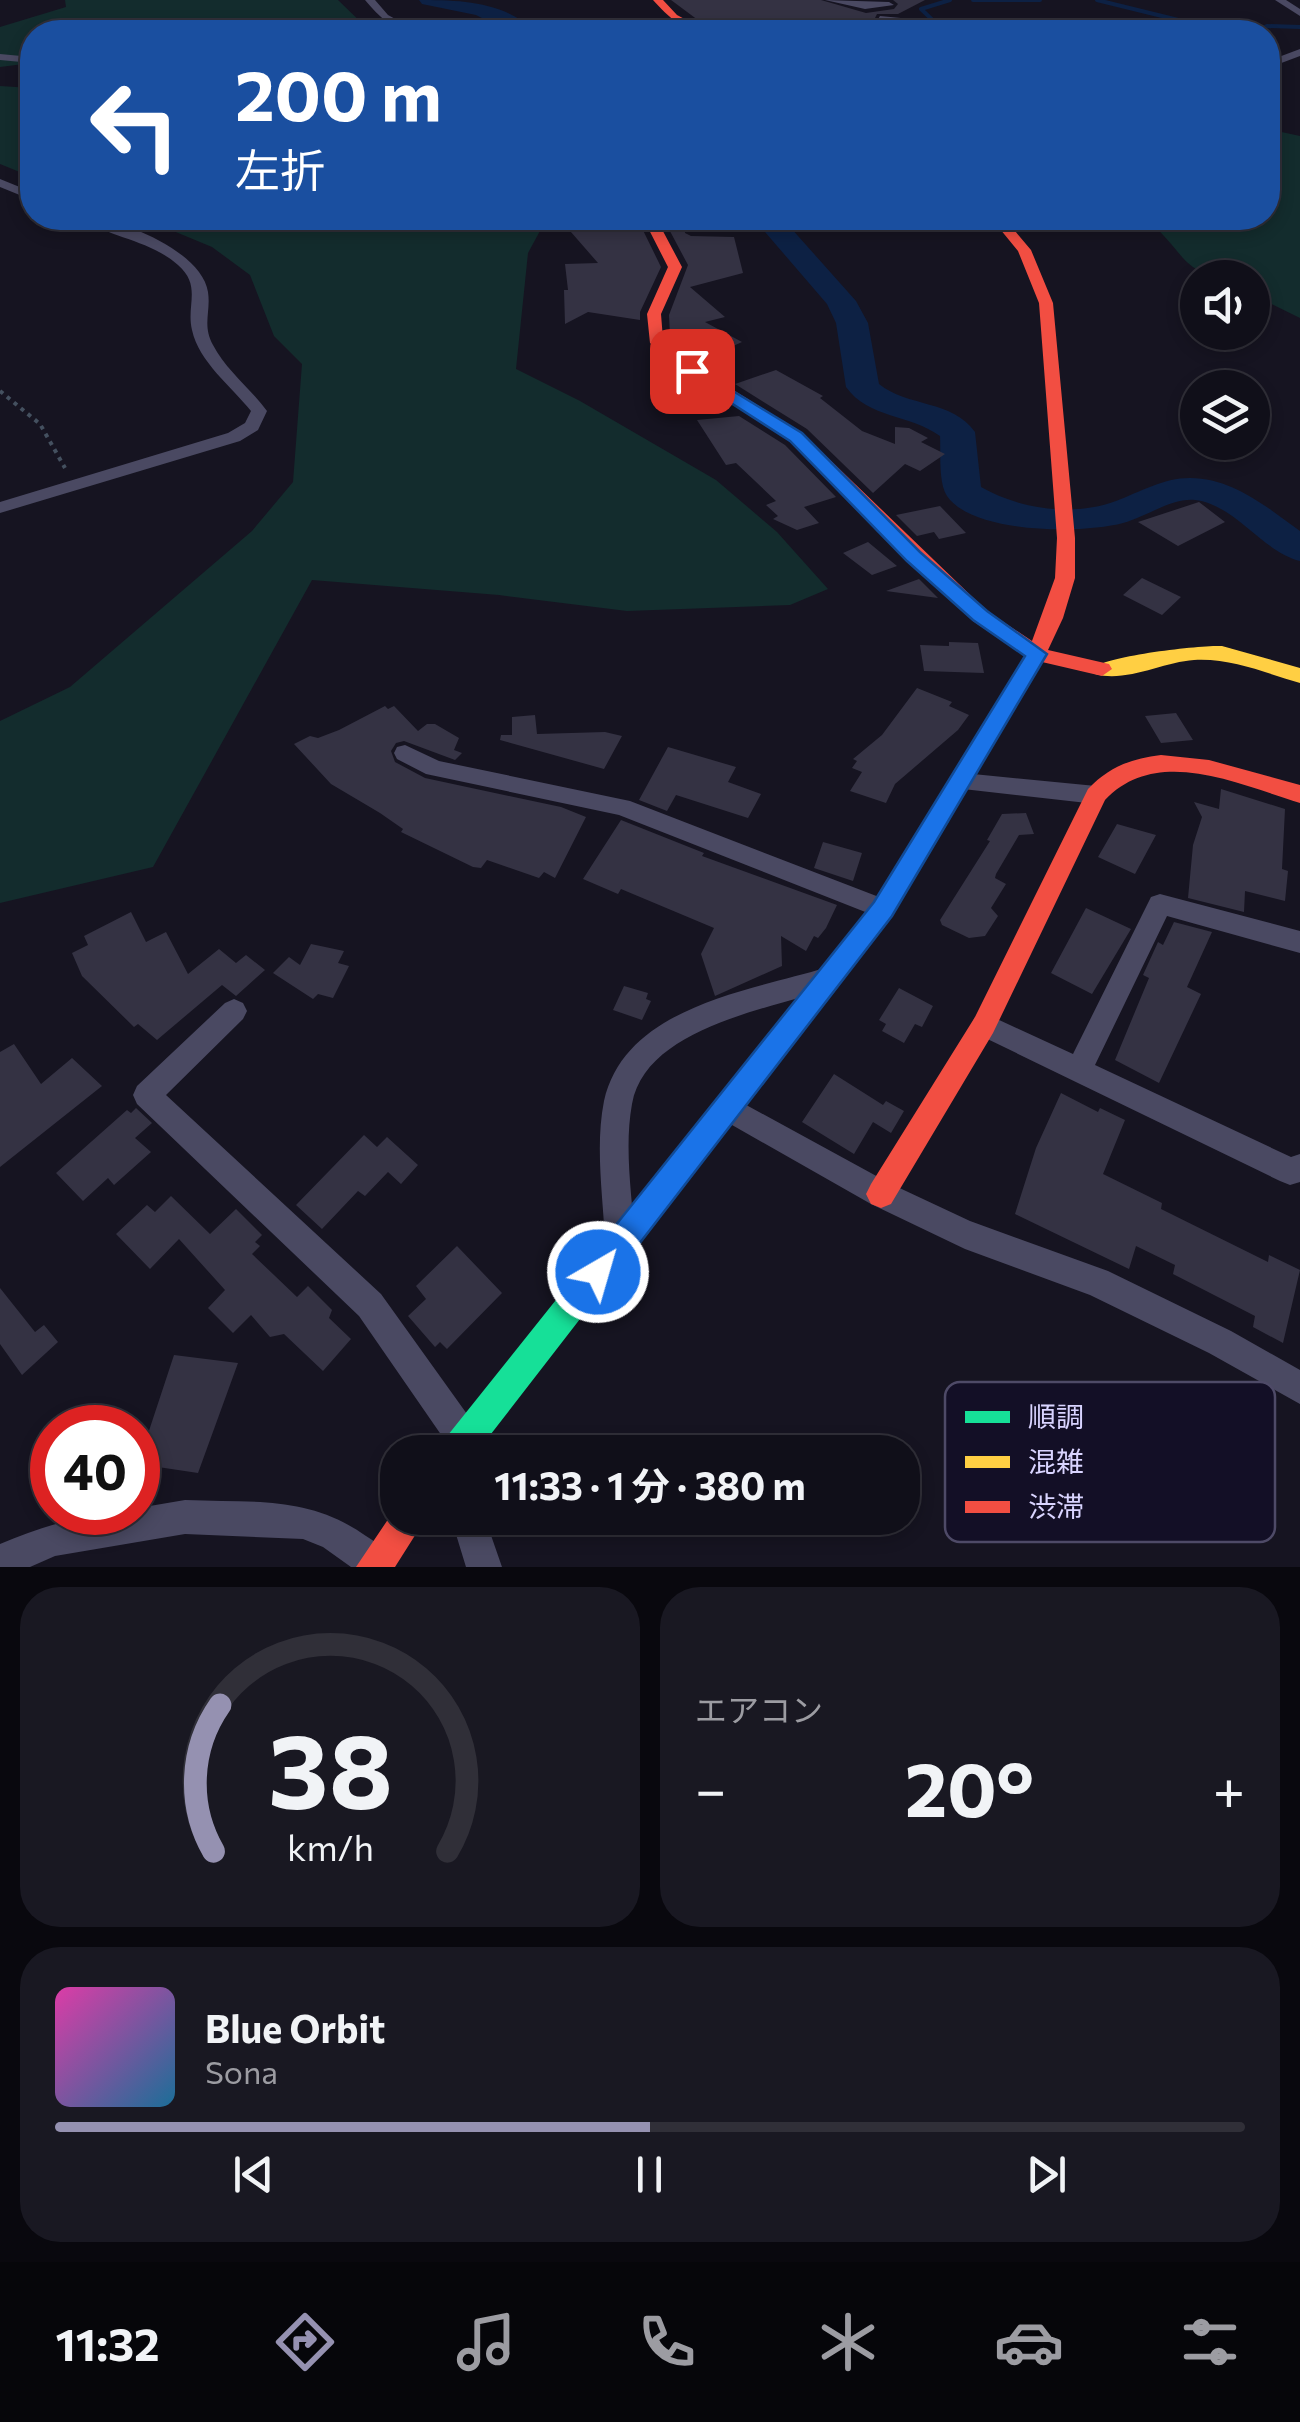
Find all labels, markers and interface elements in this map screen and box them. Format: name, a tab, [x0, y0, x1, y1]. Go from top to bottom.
text: 200 m	[235, 50, 442, 135]
icon: left	[70, 60, 200, 190]
text: 左折	[235, 141, 325, 196]
map controls	[1180, 260, 1270, 460]
button: sound	[1180, 260, 1270, 350]
pin	[650, 329, 735, 414]
icon: arrive	[665, 344, 720, 399]
button: layers	[1180, 370, 1270, 460]
position arrow	[546, 1220, 650, 1324]
legend	[945, 1382, 1275, 1542]
text: 順調	[1028, 1399, 1084, 1433]
speed limit sign: 40	[30, 1405, 160, 1535]
text: 混雑	[1028, 1444, 1084, 1478]
text: 11:33 · 1 分 · 380 m	[494, 1461, 806, 1508]
text: 渋滞	[1028, 1489, 1084, 1523]
text: エアコン	[695, 1689, 823, 1729]
text: 38	[268, 1703, 392, 1830]
text: 20°	[905, 1741, 1034, 1832]
text: −	[695, 1754, 726, 1821]
text: +	[1213, 1754, 1245, 1821]
text: km/h	[287, 1825, 373, 1868]
text: Blue Orbit	[205, 2004, 385, 2051]
text: Sona	[205, 2051, 278, 2091]
icon: previous	[226, 2147, 281, 2202]
icon: pause	[622, 2147, 677, 2202]
icon: next	[1019, 2147, 1074, 2202]
icon: directions	[270, 2307, 340, 2377]
icon: music	[451, 2307, 521, 2377]
icon: phone	[632, 2307, 702, 2377]
icon: climate	[813, 2307, 883, 2377]
icon: car	[994, 2307, 1064, 2377]
icon: filters	[1175, 2307, 1245, 2377]
text: 11:32	[55, 2315, 160, 2370]

